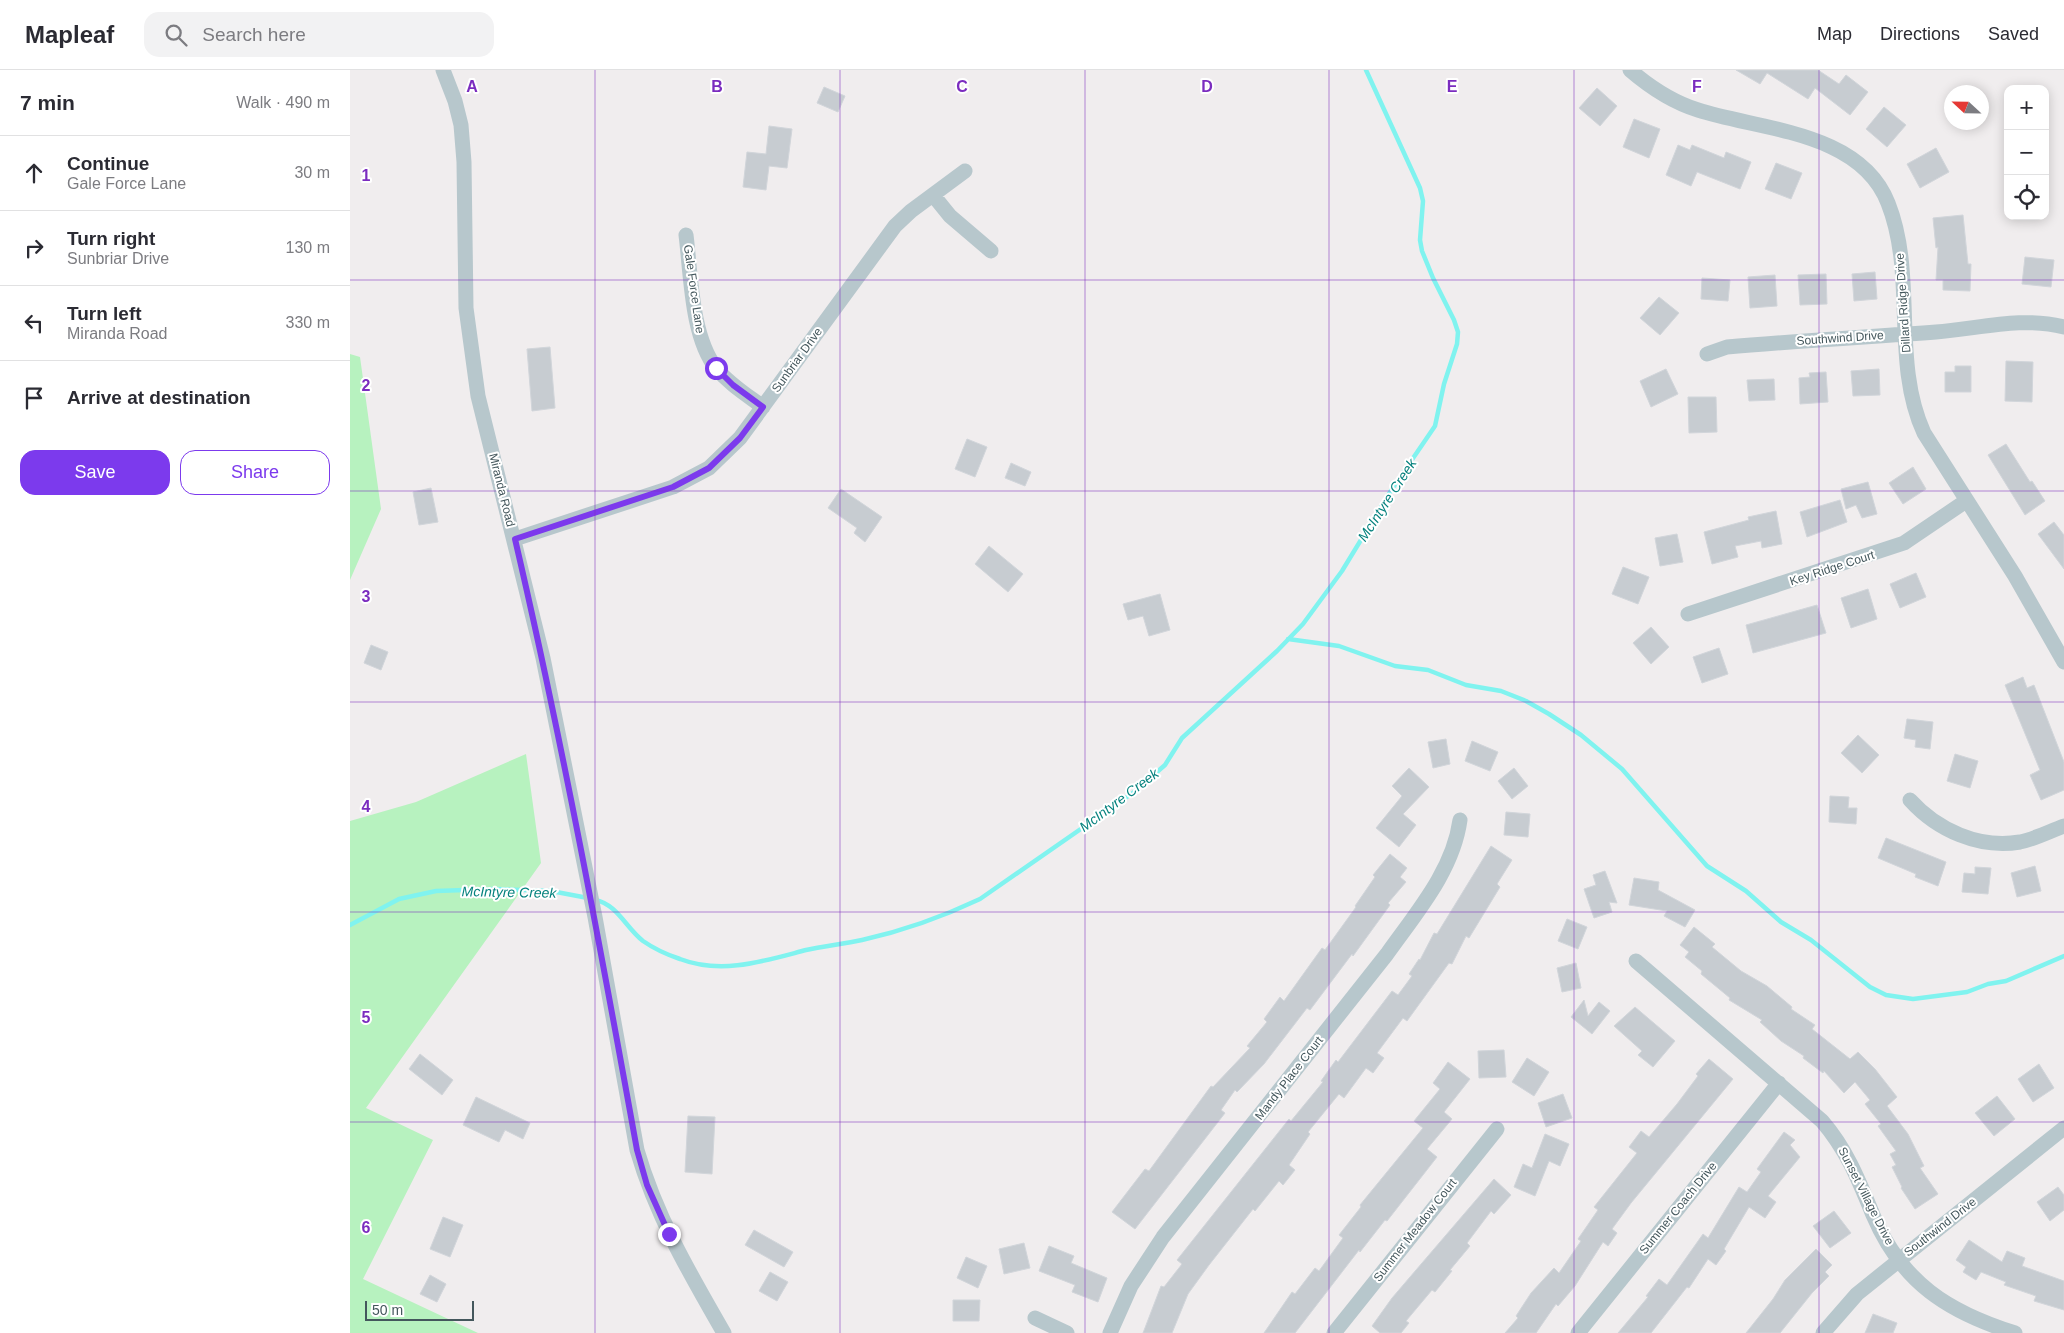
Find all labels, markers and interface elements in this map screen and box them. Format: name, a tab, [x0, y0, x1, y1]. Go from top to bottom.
search box	[144, 12, 494, 57]
text: Mapleaf	[25, 21, 114, 48]
icon: search	[162, 21, 190, 49]
text: Search here	[202, 24, 306, 45]
text: Map	[1817, 24, 1852, 44]
text: Directions	[1880, 24, 1960, 44]
text: Saved	[1988, 24, 2039, 44]
text: A	[466, 78, 478, 95]
text: B	[711, 78, 723, 95]
text: C	[956, 78, 968, 95]
text: D	[1201, 78, 1213, 95]
text: E	[1447, 78, 1458, 95]
text: F	[1692, 78, 1702, 95]
north arrow	[1944, 85, 1989, 130]
map controls	[2004, 85, 2049, 220]
button: +	[2004, 85, 2049, 130]
text: 7 min	[20, 91, 75, 114]
text: Walk · 490 m	[236, 94, 330, 111]
button: −	[2004, 130, 2049, 175]
text: Continue	[67, 153, 149, 174]
icon: ahead	[20, 159, 48, 187]
text: 30 m	[294, 164, 330, 181]
text: 1	[362, 167, 371, 184]
text: Gale Force Lane	[67, 175, 186, 192]
button: locate	[2004, 175, 2049, 220]
text: Turn right	[67, 228, 155, 249]
icon: right	[20, 234, 48, 262]
text: 130 m	[286, 239, 330, 256]
street label: Gale Force Lane	[681, 244, 707, 335]
text: Sunbriar Drive	[67, 250, 169, 267]
street label: Dillard Ridge Drive	[1893, 252, 1913, 353]
text: Turn left	[67, 303, 142, 324]
icon: left	[20, 309, 48, 337]
text: 330 m	[286, 314, 330, 331]
text: Miranda Road	[67, 325, 168, 342]
street label: Sunbriar Drive	[769, 325, 825, 395]
street label: Southwind Drive	[1796, 328, 1884, 348]
route start	[705, 357, 728, 380]
text: 2	[362, 377, 371, 394]
icon: arrive	[20, 384, 48, 412]
text: Arrive at destination	[67, 387, 251, 408]
button: Save	[20, 450, 170, 495]
button: Share	[180, 450, 330, 495]
street label: Miranda Road	[486, 452, 518, 528]
water label: McIntyre Creek	[1354, 455, 1420, 544]
street label: Key Ridge Court	[1788, 548, 1877, 588]
text: 3	[362, 588, 371, 605]
water label: McIntyre Creek	[1076, 764, 1163, 835]
text: 4	[362, 798, 371, 815]
water label: McIntyre Creek	[461, 883, 558, 901]
text: 5	[362, 1009, 371, 1026]
street label: Mandy Place Court	[1252, 1033, 1326, 1123]
street label: Sunset Village Drive	[1835, 1145, 1897, 1248]
street label: Summer Coach Drive	[1636, 1159, 1720, 1257]
street label: Summer Meadow Court	[1370, 1175, 1460, 1284]
street label: Southwind Drive	[1901, 1194, 1979, 1259]
text: 6	[362, 1219, 371, 1236]
route end	[658, 1223, 681, 1246]
scale bar	[365, 1298, 474, 1321]
text: 50 m	[372, 1302, 403, 1318]

